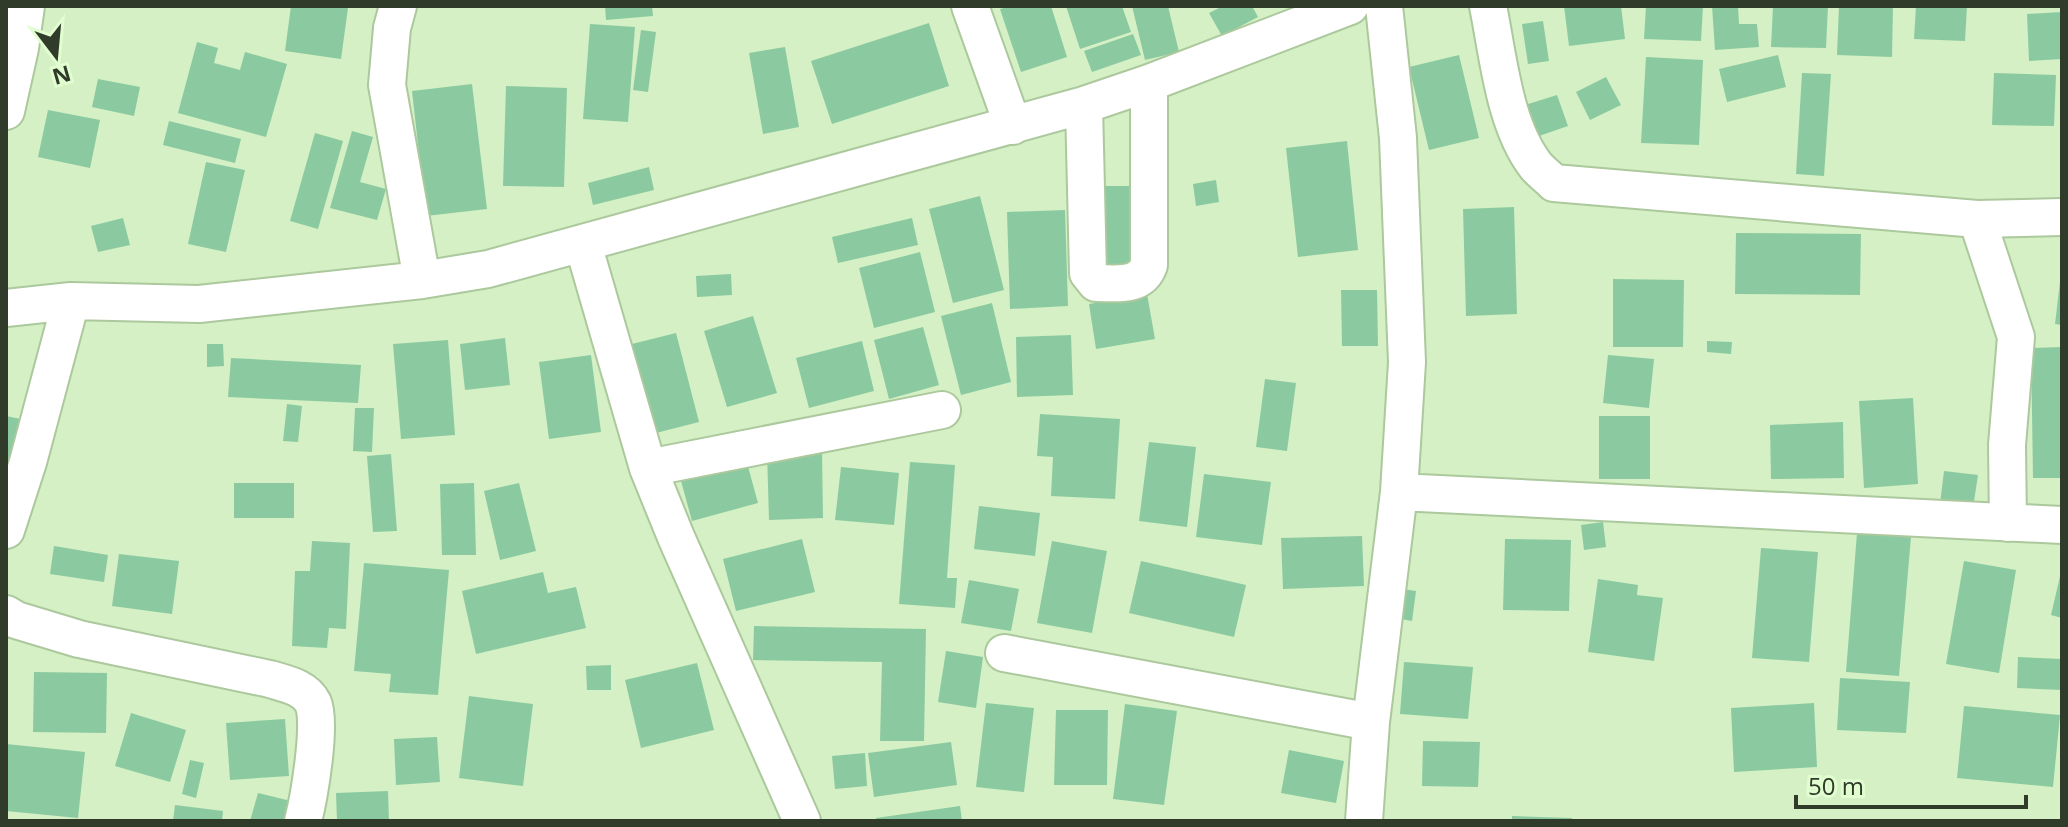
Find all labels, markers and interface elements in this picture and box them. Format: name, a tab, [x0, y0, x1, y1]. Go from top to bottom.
north arrow	[16, 16, 96, 96]
text: N	[49, 59, 75, 93]
scale bar	[1796, 759, 2026, 809]
text: 50 m	[1808, 769, 1864, 802]

